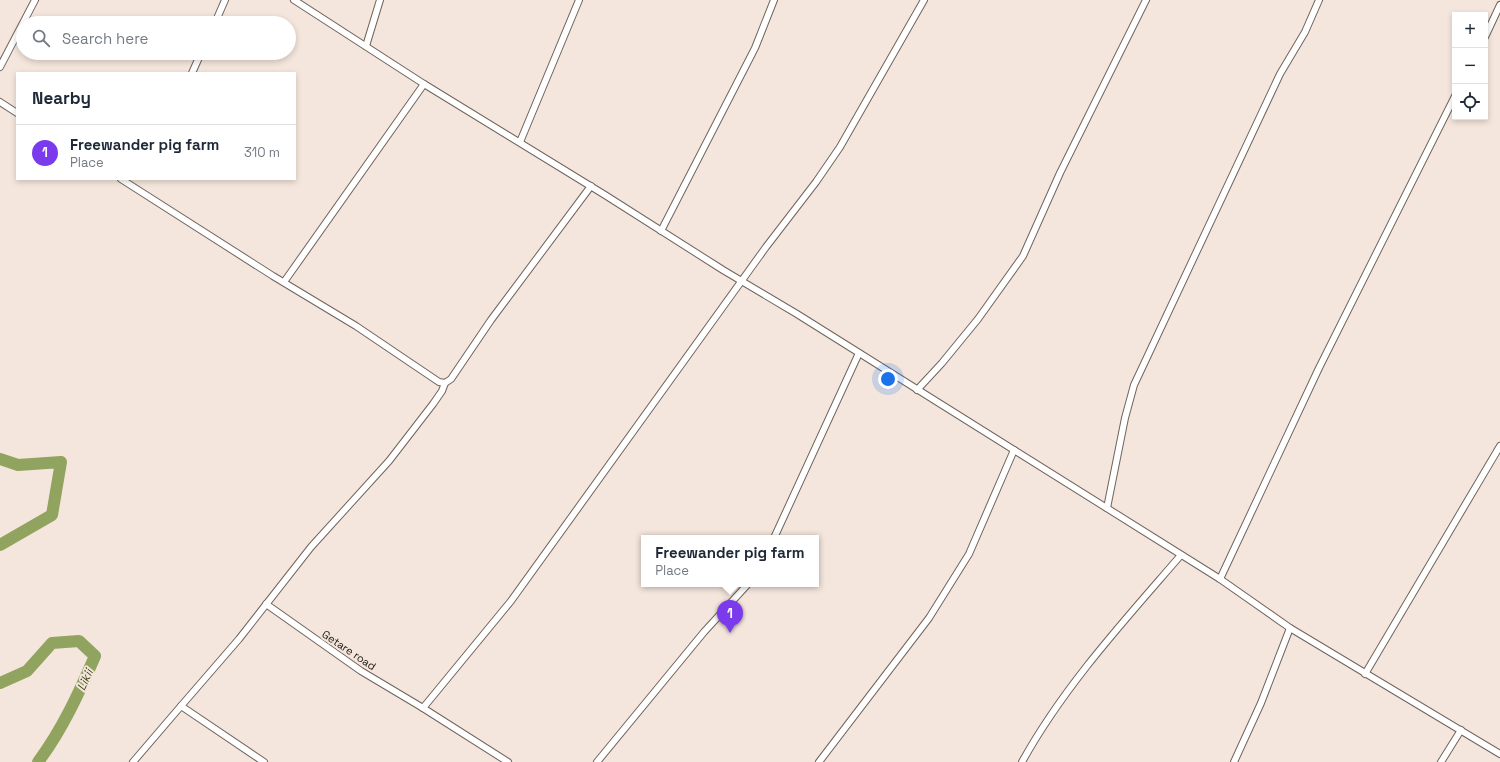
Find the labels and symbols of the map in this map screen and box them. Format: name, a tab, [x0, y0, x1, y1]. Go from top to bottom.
your location	[878, 369, 898, 389]
pin: 1	[717, 600, 743, 633]
street label: Getare road	[319, 627, 379, 673]
water label: Likii	[73, 665, 98, 693]

